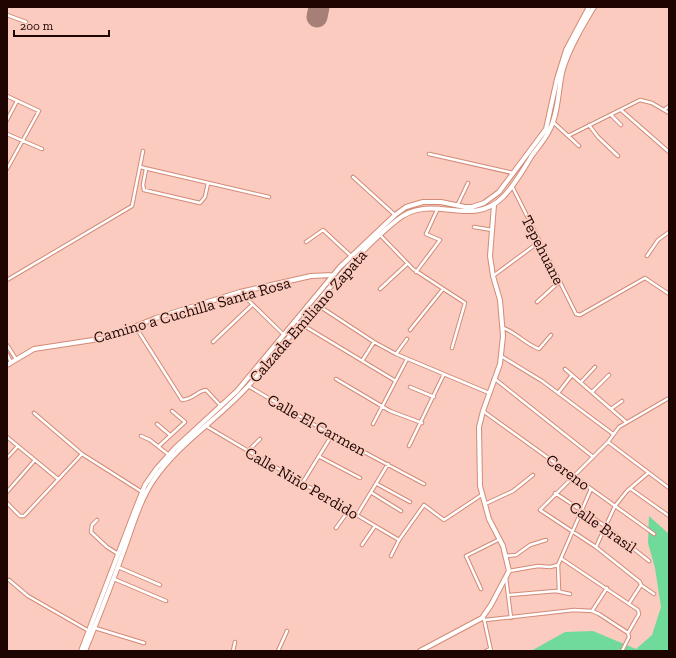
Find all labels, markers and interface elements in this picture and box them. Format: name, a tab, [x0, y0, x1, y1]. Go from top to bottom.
scale bar	[14, 12, 109, 38]
text: 200 m	[20, 19, 54, 33]
street label: Tepehuane	[517, 212, 569, 288]
street label: Calzada Emiliano Zapata	[245, 245, 371, 386]
street label: Camino a Cuchilla Santa Rosa	[91, 273, 293, 347]
street label: Calle El Carmen	[264, 390, 371, 460]
street label: Calle Niño Perdido	[242, 443, 362, 523]
street label: Cereno	[542, 450, 594, 494]
street label: Calle Brasil	[566, 497, 640, 557]

